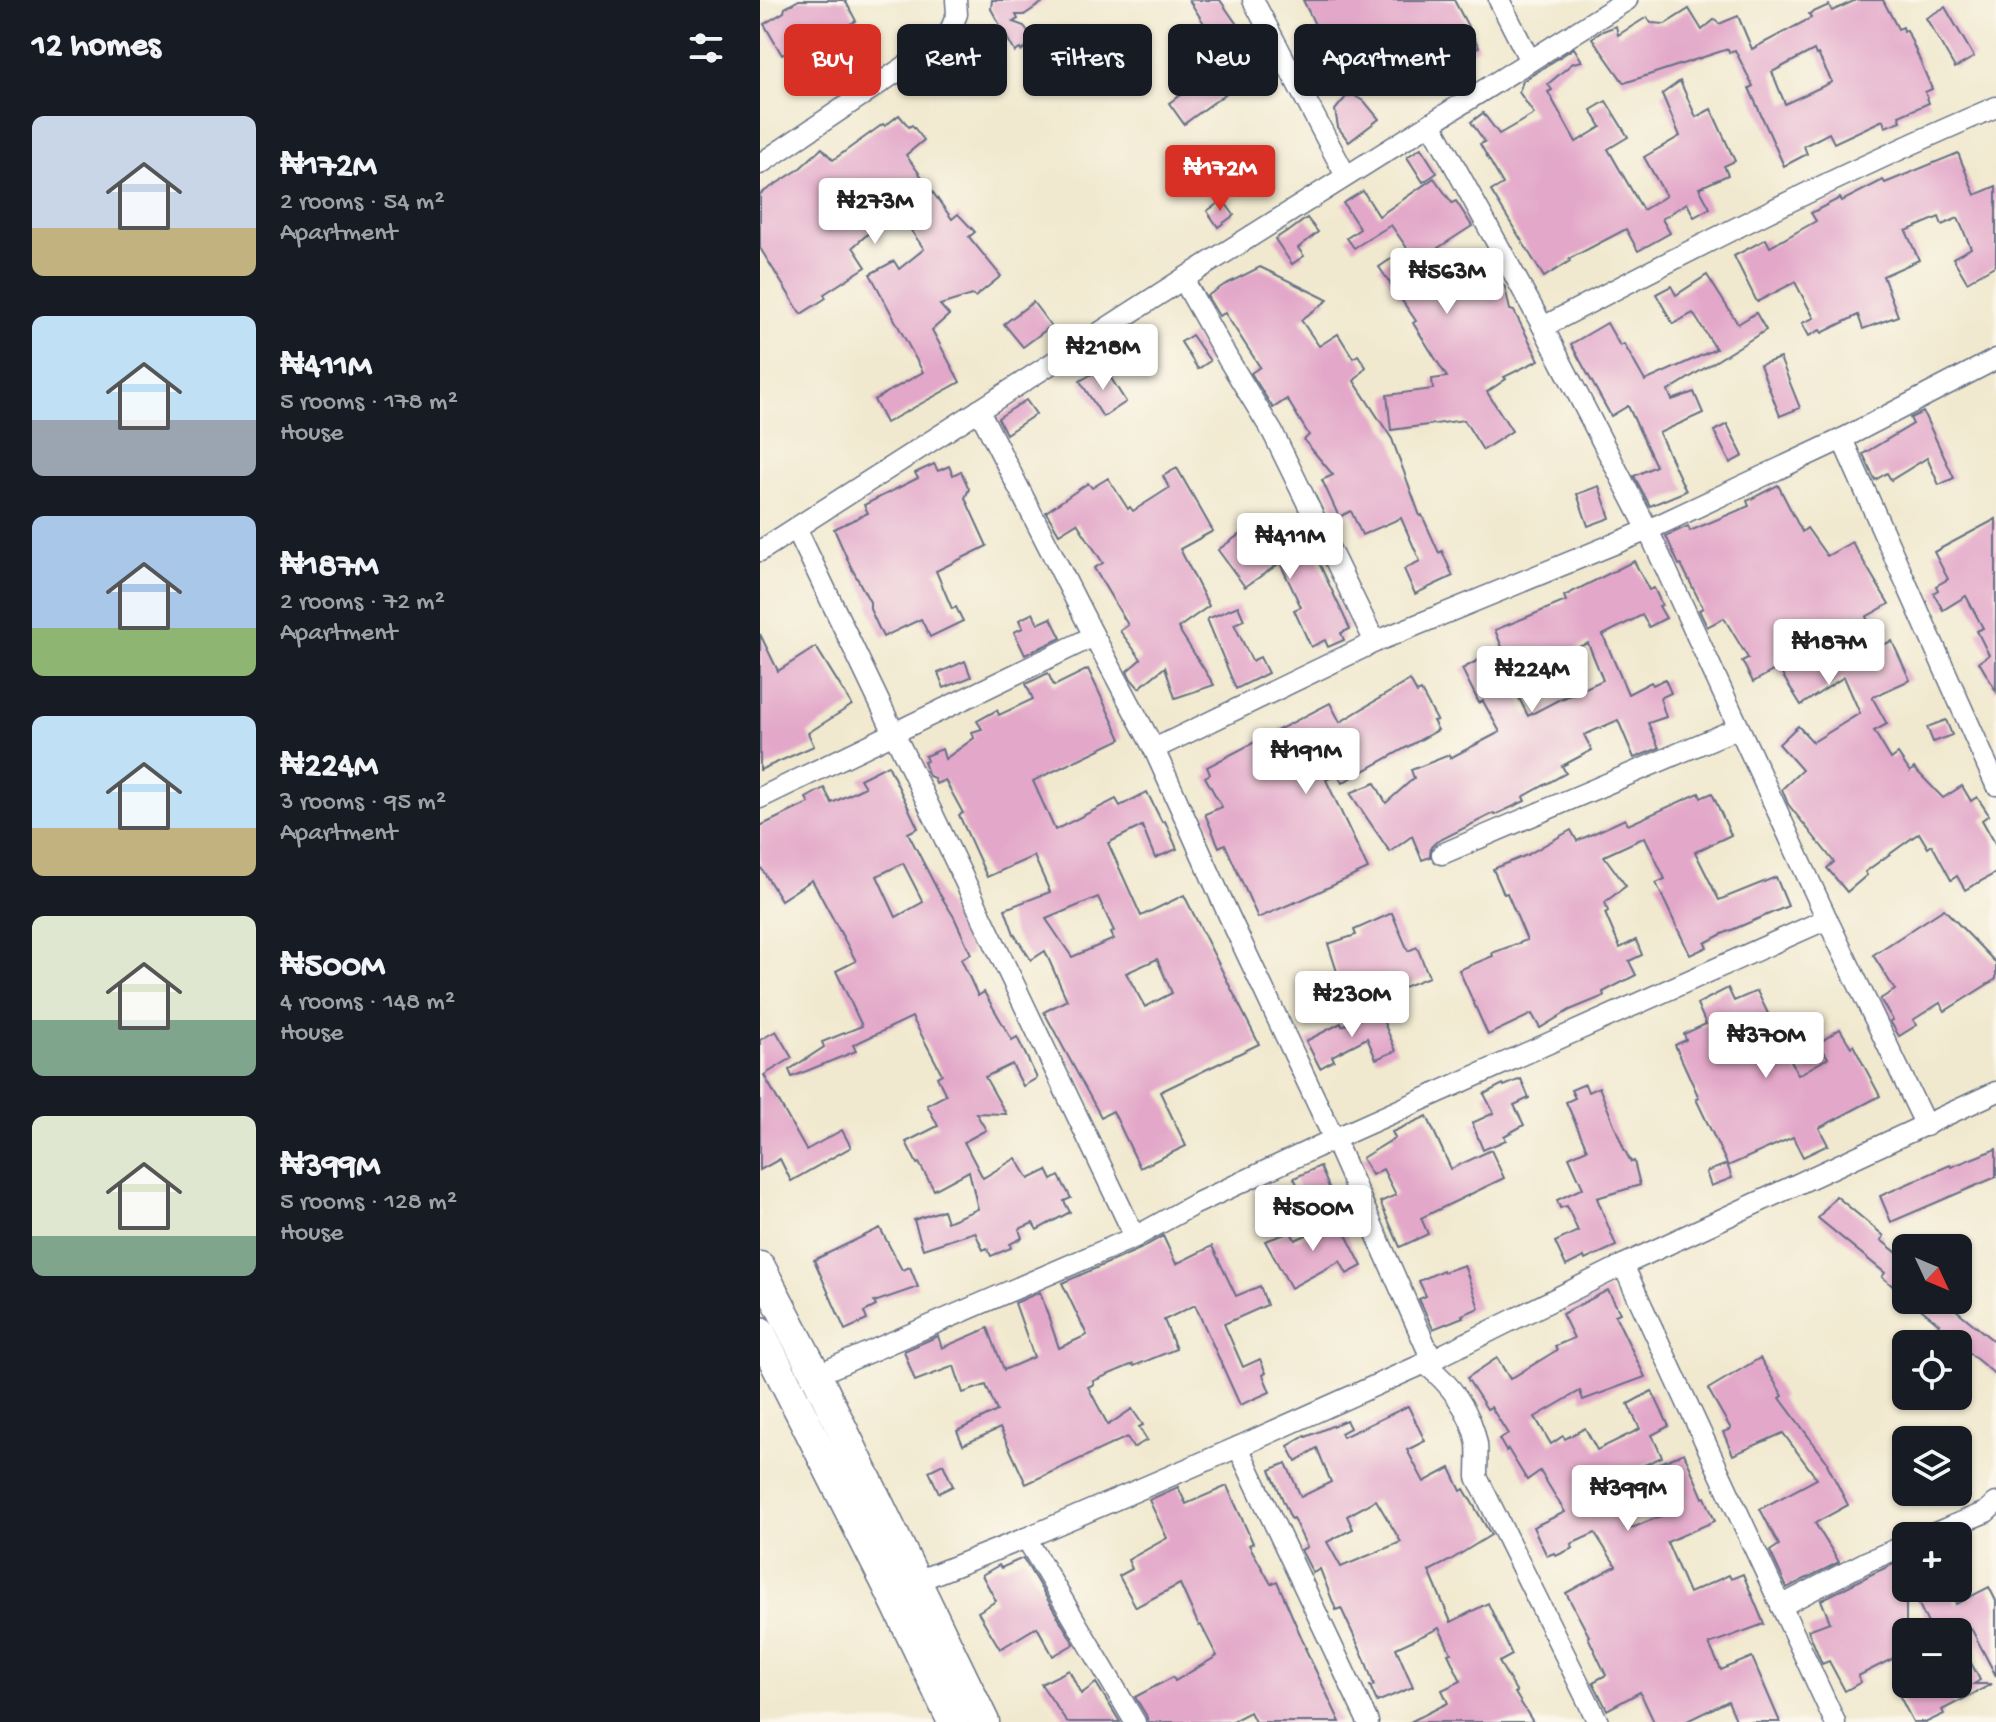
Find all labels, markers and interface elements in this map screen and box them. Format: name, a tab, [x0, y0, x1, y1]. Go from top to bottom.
chip: Buy	[784, 24, 881, 96]
chip: Rent	[897, 24, 1007, 96]
chip: Filters	[1023, 24, 1152, 96]
chip: New	[1168, 24, 1278, 96]
chip: Apartment	[1294, 24, 1476, 96]
icon: filters	[684, 26, 728, 70]
text: 12 homes	[32, 28, 161, 68]
pin: ₦172M	[1164, 145, 1276, 213]
icon: home	[96, 148, 192, 244]
text: ₦172M	[280, 148, 376, 188]
text: ₦172M	[1183, 155, 1257, 186]
pin: ₦273M	[819, 178, 931, 246]
text: 2 rooms · 54 m²	[280, 188, 445, 219]
text: ₦273M	[837, 188, 913, 219]
text: Apartment	[280, 219, 397, 250]
pin: ₦563M	[1391, 248, 1503, 316]
text: ₦563M	[1408, 258, 1486, 289]
pin: ₦218M	[1047, 324, 1159, 392]
text: ₦218M	[1066, 334, 1140, 365]
icon: home	[96, 348, 192, 444]
text: ₦411M	[280, 348, 372, 388]
text: 5 rooms · 178 m²	[280, 388, 458, 419]
text: House	[280, 419, 344, 450]
pin: ₦411M	[1234, 513, 1346, 581]
text: ₦411M	[1255, 523, 1325, 554]
icon: home	[96, 548, 192, 644]
text: ₦187M	[280, 548, 378, 588]
text: 2 rooms · 72 m²	[280, 588, 445, 619]
text: Apartment	[280, 619, 397, 650]
pin: ₦187M	[1773, 619, 1885, 687]
text: ₦187M	[1791, 629, 1867, 660]
pin: ₦224M	[1476, 646, 1588, 714]
text: ₦224M	[1495, 656, 1569, 687]
pin: ₦191M	[1250, 728, 1362, 796]
text: ₦191M	[1271, 738, 1341, 769]
icon: home	[96, 748, 192, 844]
text: ₦224M	[280, 748, 378, 788]
text: 3 rooms · 95 m²	[280, 788, 446, 819]
text: Apartment	[280, 819, 397, 850]
icon: home	[96, 948, 192, 1044]
text: ₦500M	[280, 948, 385, 988]
pin: ₦230M	[1296, 971, 1408, 1039]
text: ₦230M	[1313, 981, 1391, 1012]
text: 4 rooms · 148 m²	[280, 988, 455, 1019]
pin: ₦370M	[1710, 1012, 1822, 1080]
text: House	[280, 1019, 344, 1050]
text: ₦370M	[1727, 1022, 1805, 1053]
icon: home	[96, 1148, 192, 1244]
text: ₦399M	[280, 1148, 380, 1188]
pin: ₦500M	[1257, 1185, 1369, 1253]
text: 5 rooms · 128 m²	[280, 1188, 457, 1219]
text: ₦500M	[1273, 1195, 1353, 1226]
text: House	[280, 1219, 344, 1250]
north arrow	[1892, 1234, 1972, 1314]
map controls	[1892, 1234, 1972, 1698]
button: locate	[1892, 1330, 1972, 1410]
button: layers	[1892, 1426, 1972, 1506]
pin: ₦399M	[1572, 1465, 1684, 1533]
text: ₦399M	[1590, 1475, 1666, 1506]
button: +	[1892, 1522, 1972, 1602]
button: −	[1892, 1618, 1972, 1698]

